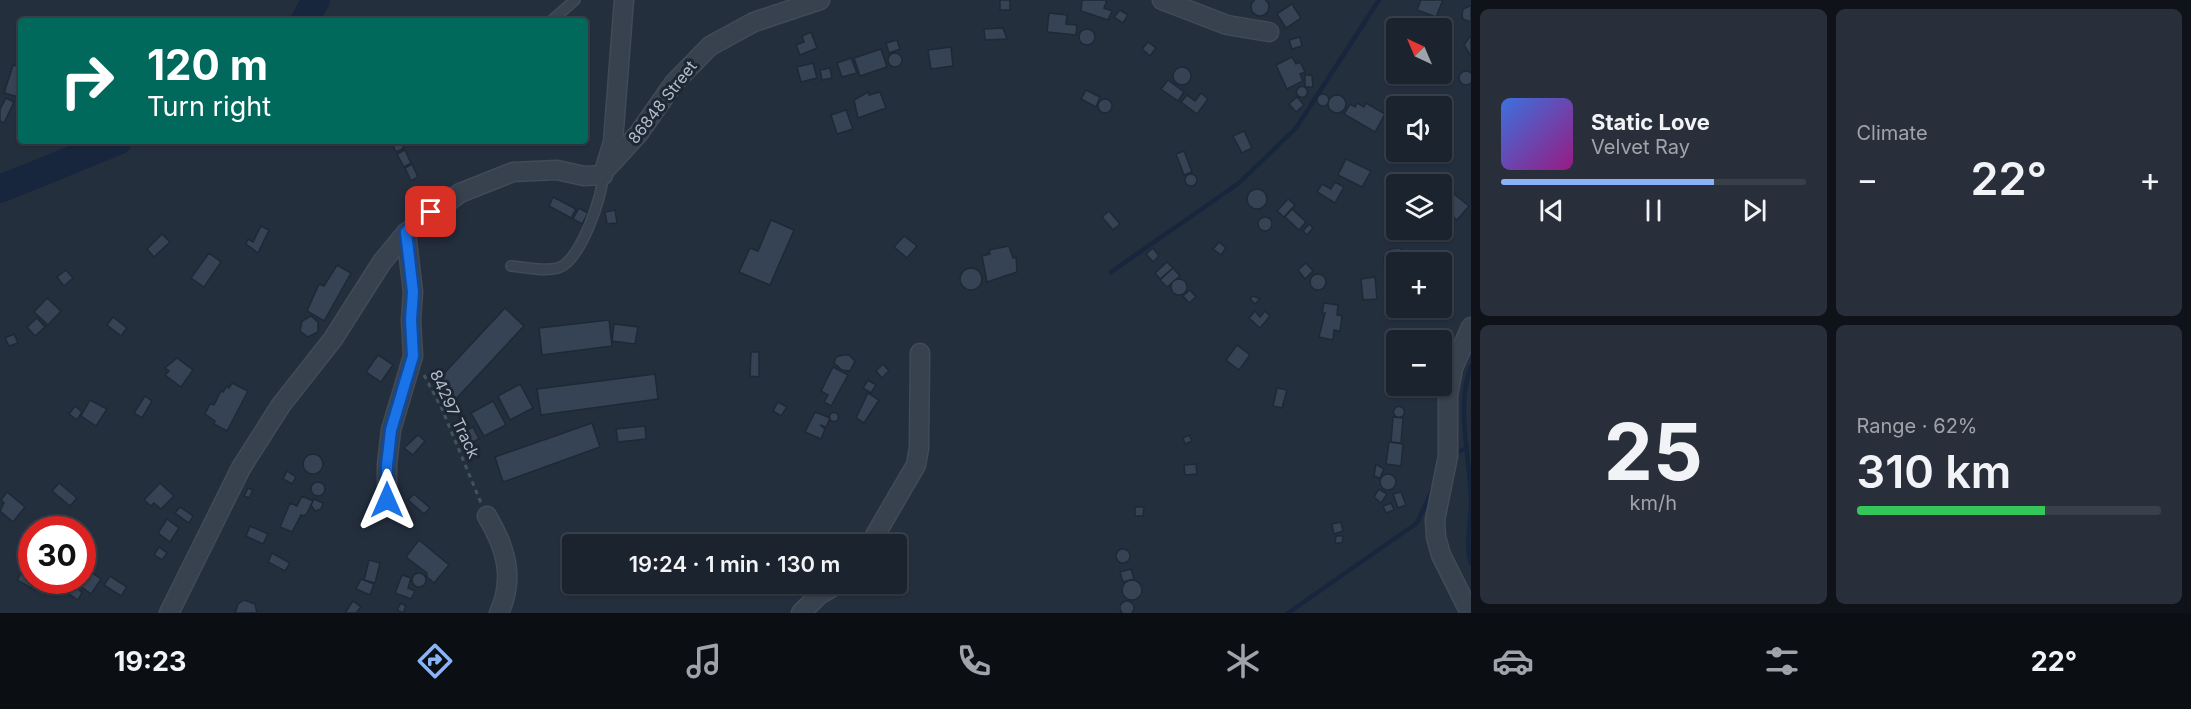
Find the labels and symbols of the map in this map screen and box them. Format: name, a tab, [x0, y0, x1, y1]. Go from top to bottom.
north arrow	[1386, 18, 1452, 84]
street label: 86848 Street	[623, 57, 701, 147]
pin	[405, 186, 456, 237]
street label: 84297 Track	[426, 366, 484, 462]
position arrow	[355, 468, 419, 532]
speed limit sign: 30	[18, 516, 96, 594]

